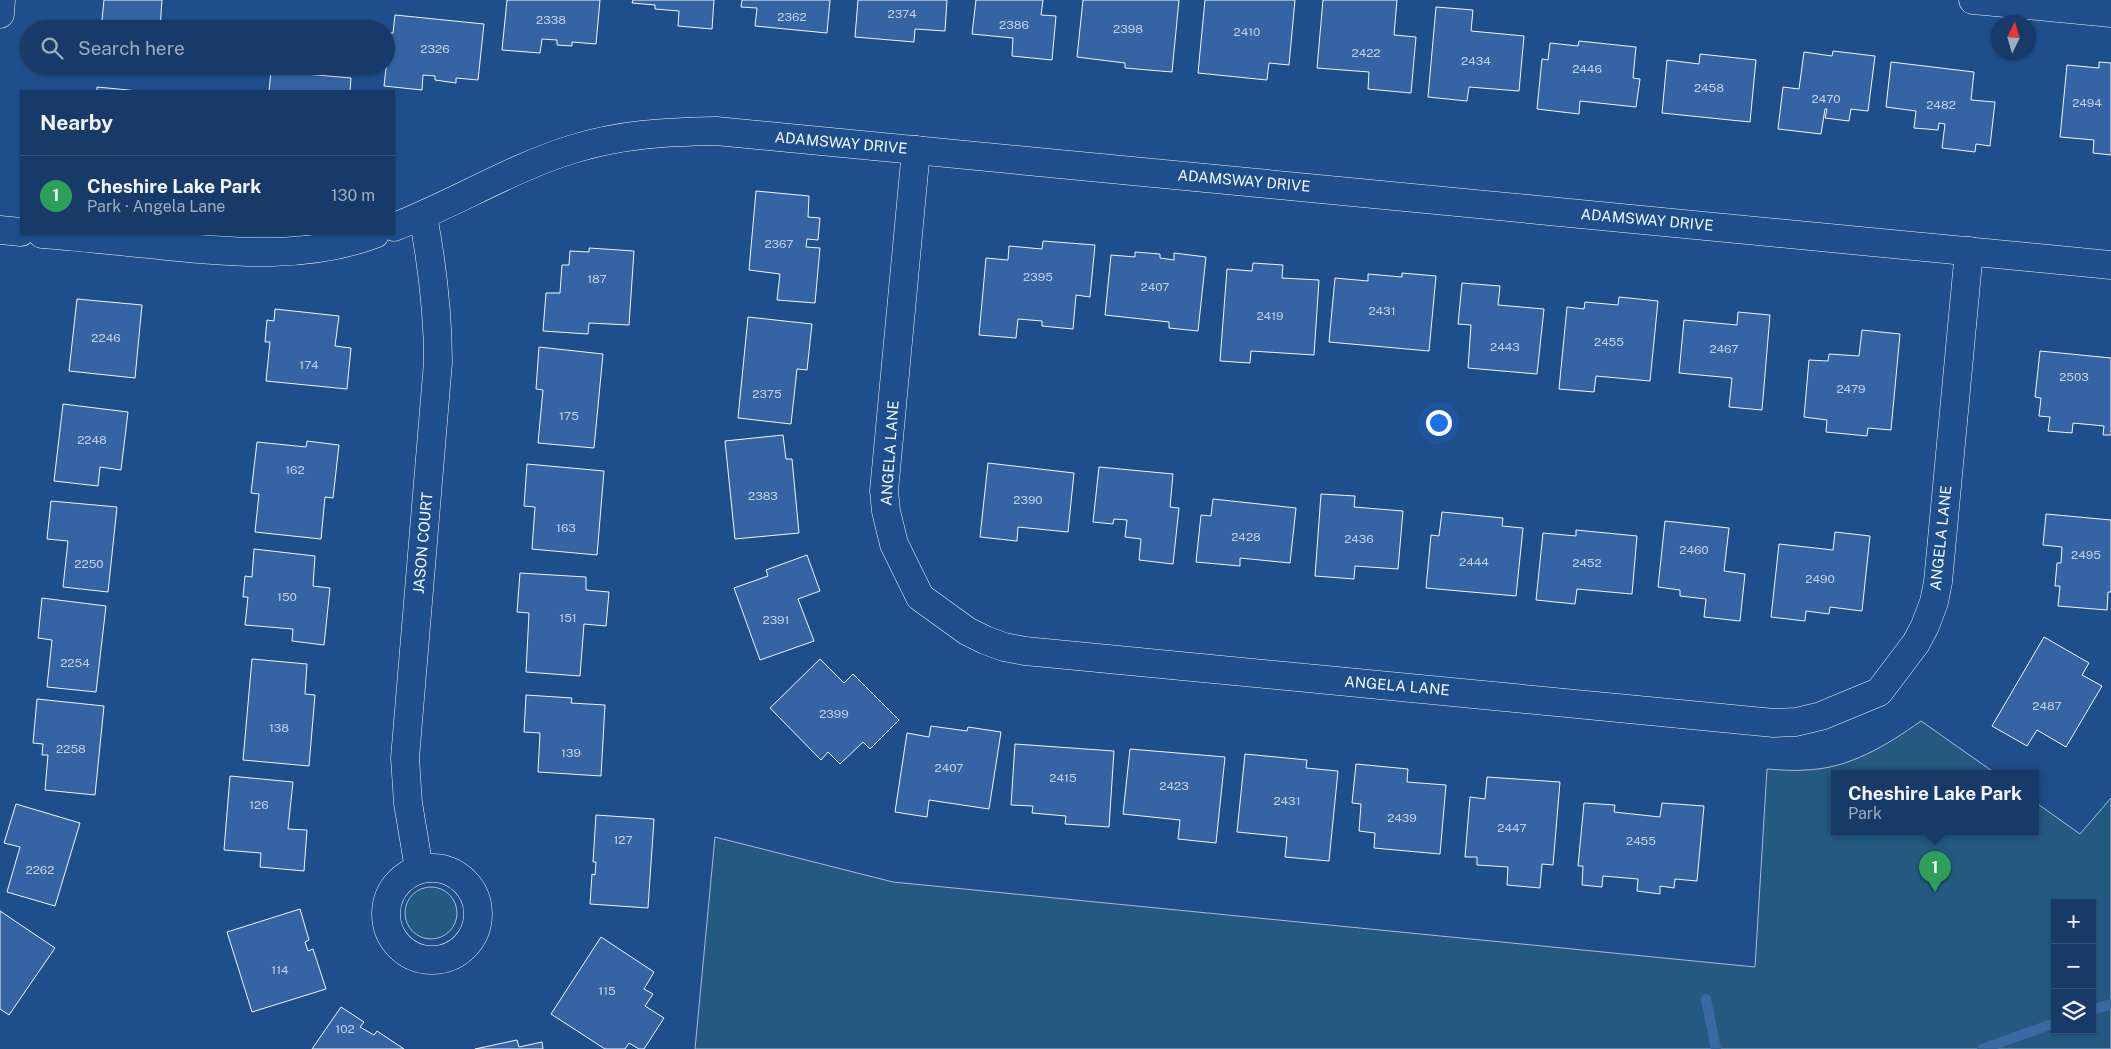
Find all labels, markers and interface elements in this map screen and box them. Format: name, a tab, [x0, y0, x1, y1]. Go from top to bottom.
house number: 2374	[888, 7, 917, 21]
house number: 2362	[777, 10, 807, 24]
house number: 2338	[536, 13, 566, 27]
north arrow	[1991, 15, 2036, 60]
house number: 2386	[999, 18, 1029, 32]
search box	[20, 20, 395, 75]
house number: 2398	[1113, 22, 1143, 36]
house number: 2410	[1234, 25, 1260, 39]
icon: search	[38, 34, 66, 62]
text: Search here	[78, 37, 185, 59]
house number: 2326	[420, 42, 450, 56]
house number: 2422	[1352, 46, 1381, 60]
house number: 2434	[1461, 54, 1491, 68]
house number: 2446	[1572, 62, 1602, 76]
house number: 2458	[1694, 81, 1724, 95]
house number: 2470	[1811, 92, 1841, 106]
house number: 2494	[2072, 96, 2102, 110]
house number: 2482	[1926, 98, 1956, 112]
text: Nearby	[40, 110, 113, 135]
street label: ADAMSWAY DRIVE	[774, 128, 908, 157]
street label: ADAMSWAY DRIVE	[1177, 166, 1311, 195]
text: Cheshire Lake Park	[87, 175, 261, 197]
text: 1	[53, 186, 59, 205]
text: 130 m	[331, 186, 375, 205]
text: Park · Angela Lane	[87, 197, 225, 216]
street label: ADAMSWAY DRIVE	[1580, 205, 1714, 234]
house number: 2367	[764, 237, 794, 251]
house number: 2395	[1023, 270, 1053, 284]
house number: 187	[587, 272, 607, 286]
house number: 2407	[1140, 280, 1170, 294]
house number: 2431	[1368, 304, 1396, 318]
house number: 2419	[1256, 309, 1284, 323]
house number: 2246	[91, 331, 121, 345]
house number: 2455	[1594, 335, 1624, 349]
house number: 2443	[1490, 340, 1520, 354]
house number: 2467	[1709, 342, 1739, 356]
house number: 174	[299, 358, 319, 372]
house number: 2503	[2059, 370, 2089, 384]
house number: 2479	[1836, 382, 1866, 396]
house number: 2375	[752, 387, 782, 401]
street label: ANGELA LANE	[877, 400, 902, 506]
house number: 175	[559, 409, 579, 423]
your location	[1426, 410, 1452, 436]
house number: 2248	[77, 433, 107, 447]
house number: 162	[285, 463, 305, 477]
street label: ANGELA LANE	[1927, 484, 1954, 591]
house number: 2383	[748, 489, 778, 503]
street label: JASON COURT	[410, 491, 435, 595]
house number: 2390	[1013, 493, 1043, 507]
house number: 163	[556, 521, 576, 535]
house number: 2428	[1231, 530, 1261, 544]
house number: 2436	[1344, 532, 1374, 546]
house number: 2460	[1679, 543, 1709, 557]
house number: 2495	[2071, 548, 2101, 562]
house number: 2444	[1459, 555, 1489, 569]
house number: 2452	[1572, 556, 1602, 570]
house number: 2250	[74, 557, 104, 571]
house number: 2490	[1805, 572, 1835, 586]
house number: 150	[277, 590, 297, 604]
house number: 151	[559, 611, 577, 625]
house number: 2391	[762, 613, 790, 627]
house number: 2254	[60, 656, 90, 670]
street label: ANGELA LANE	[1344, 672, 1450, 699]
house number: 2487	[2032, 699, 2062, 713]
house number: 2399	[819, 707, 849, 721]
house number: 138	[269, 721, 289, 735]
house number: 2258	[56, 742, 86, 756]
house number: 139	[561, 746, 581, 760]
house number: 2407	[934, 761, 964, 775]
popup	[1831, 770, 2039, 835]
house number: 2415	[1049, 771, 1077, 785]
house number: 2423	[1159, 779, 1189, 793]
text: Cheshire Lake Park	[1848, 782, 2022, 804]
house number: 2431	[1273, 794, 1301, 808]
house number: 126	[249, 798, 269, 812]
text: Park	[1848, 804, 1882, 823]
house number: 2439	[1387, 811, 1417, 825]
house number: 2447	[1497, 821, 1527, 835]
house number: 127	[613, 833, 633, 847]
house number: 2455	[1626, 834, 1656, 848]
pin: 1	[1919, 851, 1951, 892]
house number: 2262	[26, 863, 54, 877]
map controls	[2051, 899, 2096, 1034]
button: +	[2051, 899, 2096, 944]
button: −	[2051, 944, 2096, 989]
house number: 114	[271, 963, 289, 977]
house number: 115	[598, 984, 616, 998]
button: layers	[2051, 989, 2096, 1034]
house number: 102	[335, 1022, 355, 1036]

